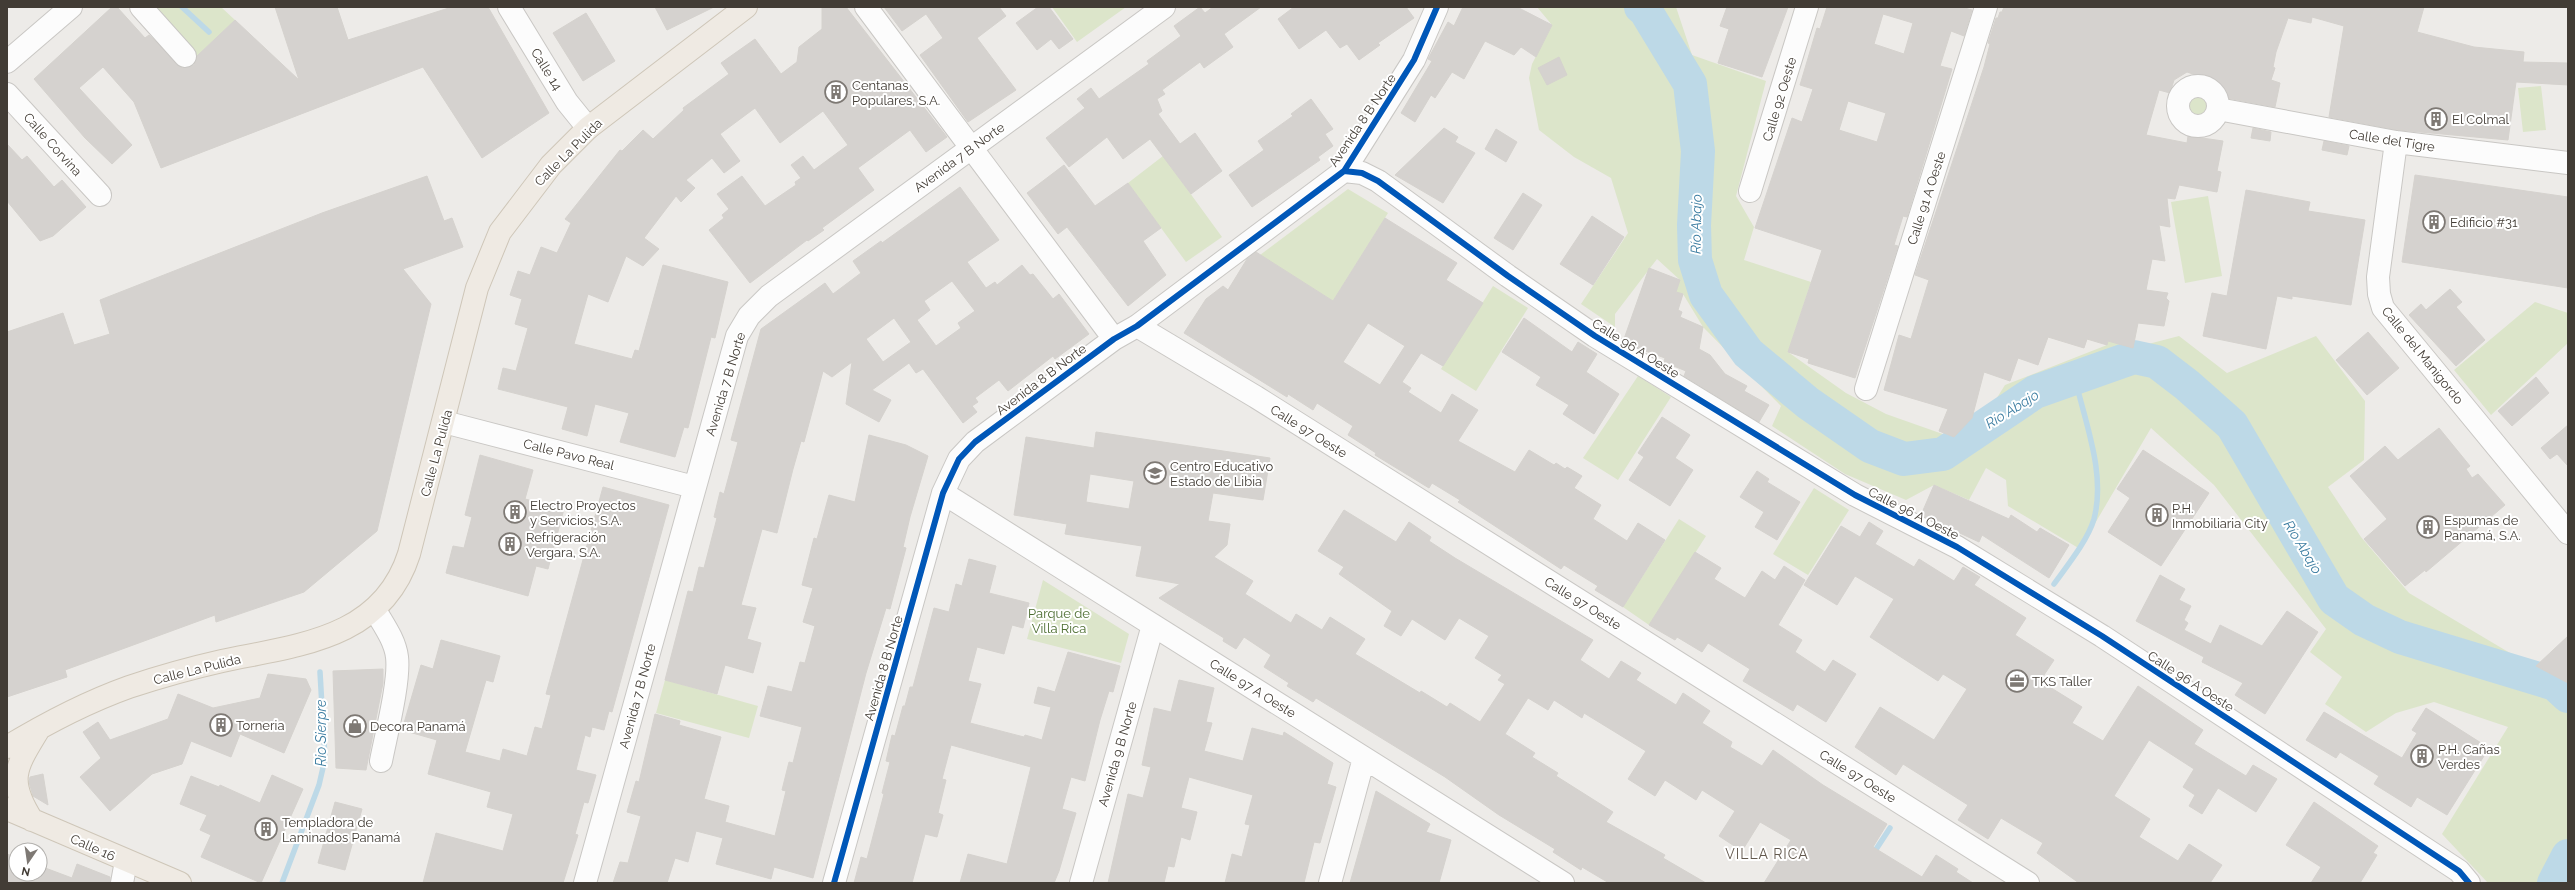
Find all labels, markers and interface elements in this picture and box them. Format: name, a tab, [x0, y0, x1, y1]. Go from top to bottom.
street label: Calle 14	[528, 45, 565, 93]
street label: Calle 92 Oeste	[1760, 55, 1800, 143]
street label: Avenida 8 B Norte	[1326, 71, 1399, 170]
place label: Centanas Populares, S.A.	[852, 78, 940, 108]
building icon: Centanas Populares, S.A.	[823, 79, 849, 105]
building icon: El Colmal	[2423, 106, 2449, 132]
street label: Calle Corvina	[20, 110, 85, 179]
place label: El Colmal	[2452, 112, 2510, 127]
street label: Calle La Pulida	[531, 115, 605, 189]
street label: Avenida 7 B Norte	[911, 119, 1008, 195]
street label: Calle del Tigre	[2348, 126, 2436, 155]
street label: Calle 91 A Oeste	[1904, 149, 1949, 247]
water label: Río Abajo	[1687, 194, 1705, 254]
building icon: Edificio #31	[2421, 209, 2447, 235]
place label: Edificio #31	[2450, 215, 2518, 230]
street label: Calle del Manigordo	[2379, 304, 2467, 407]
street label: Calle 96 A Oeste	[1590, 316, 1682, 381]
street label: Avenida 7 B Norte	[703, 330, 749, 438]
street label: Avenida 8 B Norte	[993, 340, 1090, 418]
water label: Río Abajo	[1982, 386, 2042, 432]
street label: Calle 97 Oeste	[1268, 402, 1350, 461]
street label: Calle La Pulida	[418, 408, 455, 498]
street label: Calle Pavo Real	[522, 436, 616, 473]
place label: Centro Educativo Estado de Libia	[1170, 459, 1273, 489]
school or university icon: Centro Educativo Estado de Libia	[1142, 460, 1168, 486]
street label: Calle 96 A Oeste	[1866, 484, 1962, 543]
place label: Electro Proyectos y Servicios, S.A.	[530, 498, 636, 528]
building icon: Electro Proyectos y Servicios, S.A.	[502, 499, 528, 525]
place label: P.H. Inmobiliaria City	[2172, 501, 2268, 531]
building icon: P.H. Inmobiliaria City	[2144, 502, 2170, 528]
place label: Espumas de Panamá, S.A.	[2444, 513, 2521, 543]
building icon: Espumas de Panamá, S.A.	[2415, 514, 2441, 540]
water label: Río Abajo	[2281, 517, 2325, 577]
place label: Refrigeración Vergara, S.A.	[526, 530, 606, 560]
building icon: Refrigeración Vergara, S.A.	[497, 531, 523, 557]
street label: Calle 97 Oeste	[1542, 574, 1624, 633]
park label: Parque de Villa Rica	[1028, 606, 1090, 636]
street label: Avenida 8 B Norte	[861, 613, 906, 722]
street label: Avenida 7 B Norte	[616, 642, 659, 750]
street label: Calle 96 A Oeste	[2145, 648, 2237, 715]
street label: Calle La Pulida	[152, 651, 242, 688]
street label: Calle 97 A Oeste	[1207, 656, 1299, 721]
office icon: TKS Taller	[2004, 668, 2030, 694]
place label: TKS Taller	[2032, 674, 2092, 689]
water label: Rio Sierpre	[313, 699, 329, 767]
street label: Avenida 9 B Norte	[1095, 700, 1140, 808]
building icon: Torneria	[208, 712, 234, 738]
shop icon: Decora Panamá	[342, 713, 368, 739]
place label: Torneria	[236, 718, 284, 733]
place label: Decora Panamá	[370, 719, 465, 734]
place label: P.H. Cañas Verdes	[2438, 742, 2500, 772]
building icon: P.H. Cañas Verdes	[2409, 743, 2435, 769]
street label: Calle 97 Oeste	[1817, 747, 1899, 806]
place label: Templadora de Laminados Panamá	[282, 815, 400, 845]
building icon: Templadora de Laminados Panamá	[253, 816, 279, 842]
street label: Calle 16	[68, 831, 118, 864]
north arrow	[8, 842, 48, 882]
district label: VILLA RICA	[1725, 846, 1809, 862]
text: N	[20, 864, 31, 879]

